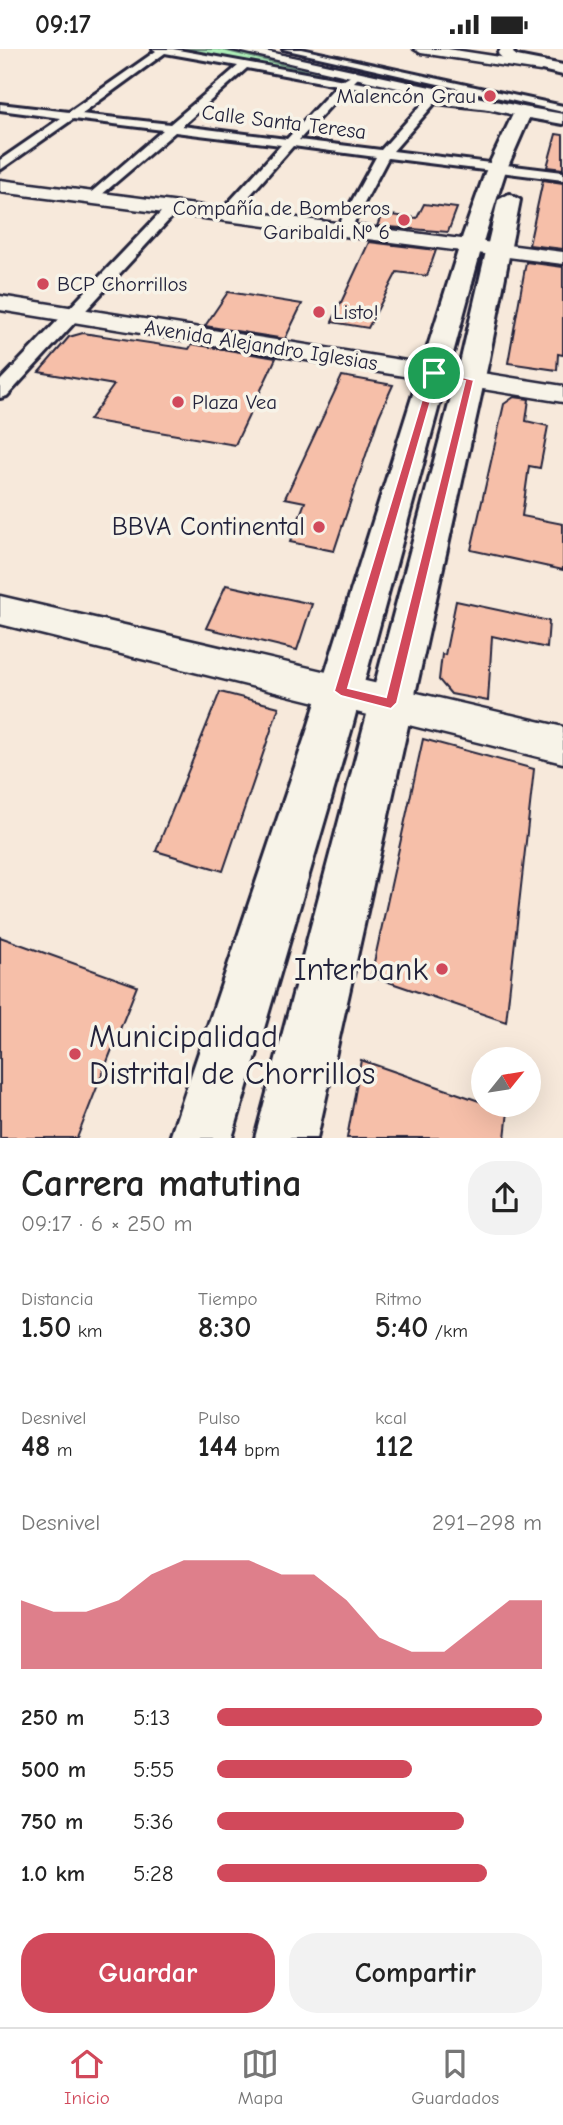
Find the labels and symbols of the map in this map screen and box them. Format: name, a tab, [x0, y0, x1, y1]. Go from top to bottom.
place label: Malencón Grau	[336, 84, 476, 108]
marker: Malencón Grau	[482, 88, 498, 104]
street label: Calle Santa Teresa	[200, 100, 368, 144]
place label: Compañía de Bomberos Garibaldi Nº 6	[173, 196, 390, 244]
marker: Compañía de Bomberos Garibaldi Nº 6	[396, 212, 412, 228]
place label: BCP Chorrillos	[57, 272, 187, 296]
marker: BCP Chorrillos	[35, 276, 51, 292]
place label: Listo!	[333, 300, 379, 324]
marker: Listo!	[311, 304, 327, 320]
street label: Avenida Alejandro Iglesias	[143, 315, 379, 375]
pin	[404, 343, 464, 403]
place label: Plaza Vea	[192, 390, 277, 414]
marker: Plaza Vea	[170, 394, 186, 410]
place label: BBVA Continental	[112, 512, 305, 542]
marker: BBVA Continental	[311, 519, 327, 535]
place label: Interbank	[294, 951, 428, 988]
marker: Interbank	[434, 961, 450, 977]
place label: Municipalidad Distrital de Chorrillos	[89, 1018, 375, 1092]
marker: Municipalidad Distrital de Chorrillos	[67, 1046, 83, 1062]
north arrow	[471, 1047, 541, 1117]

